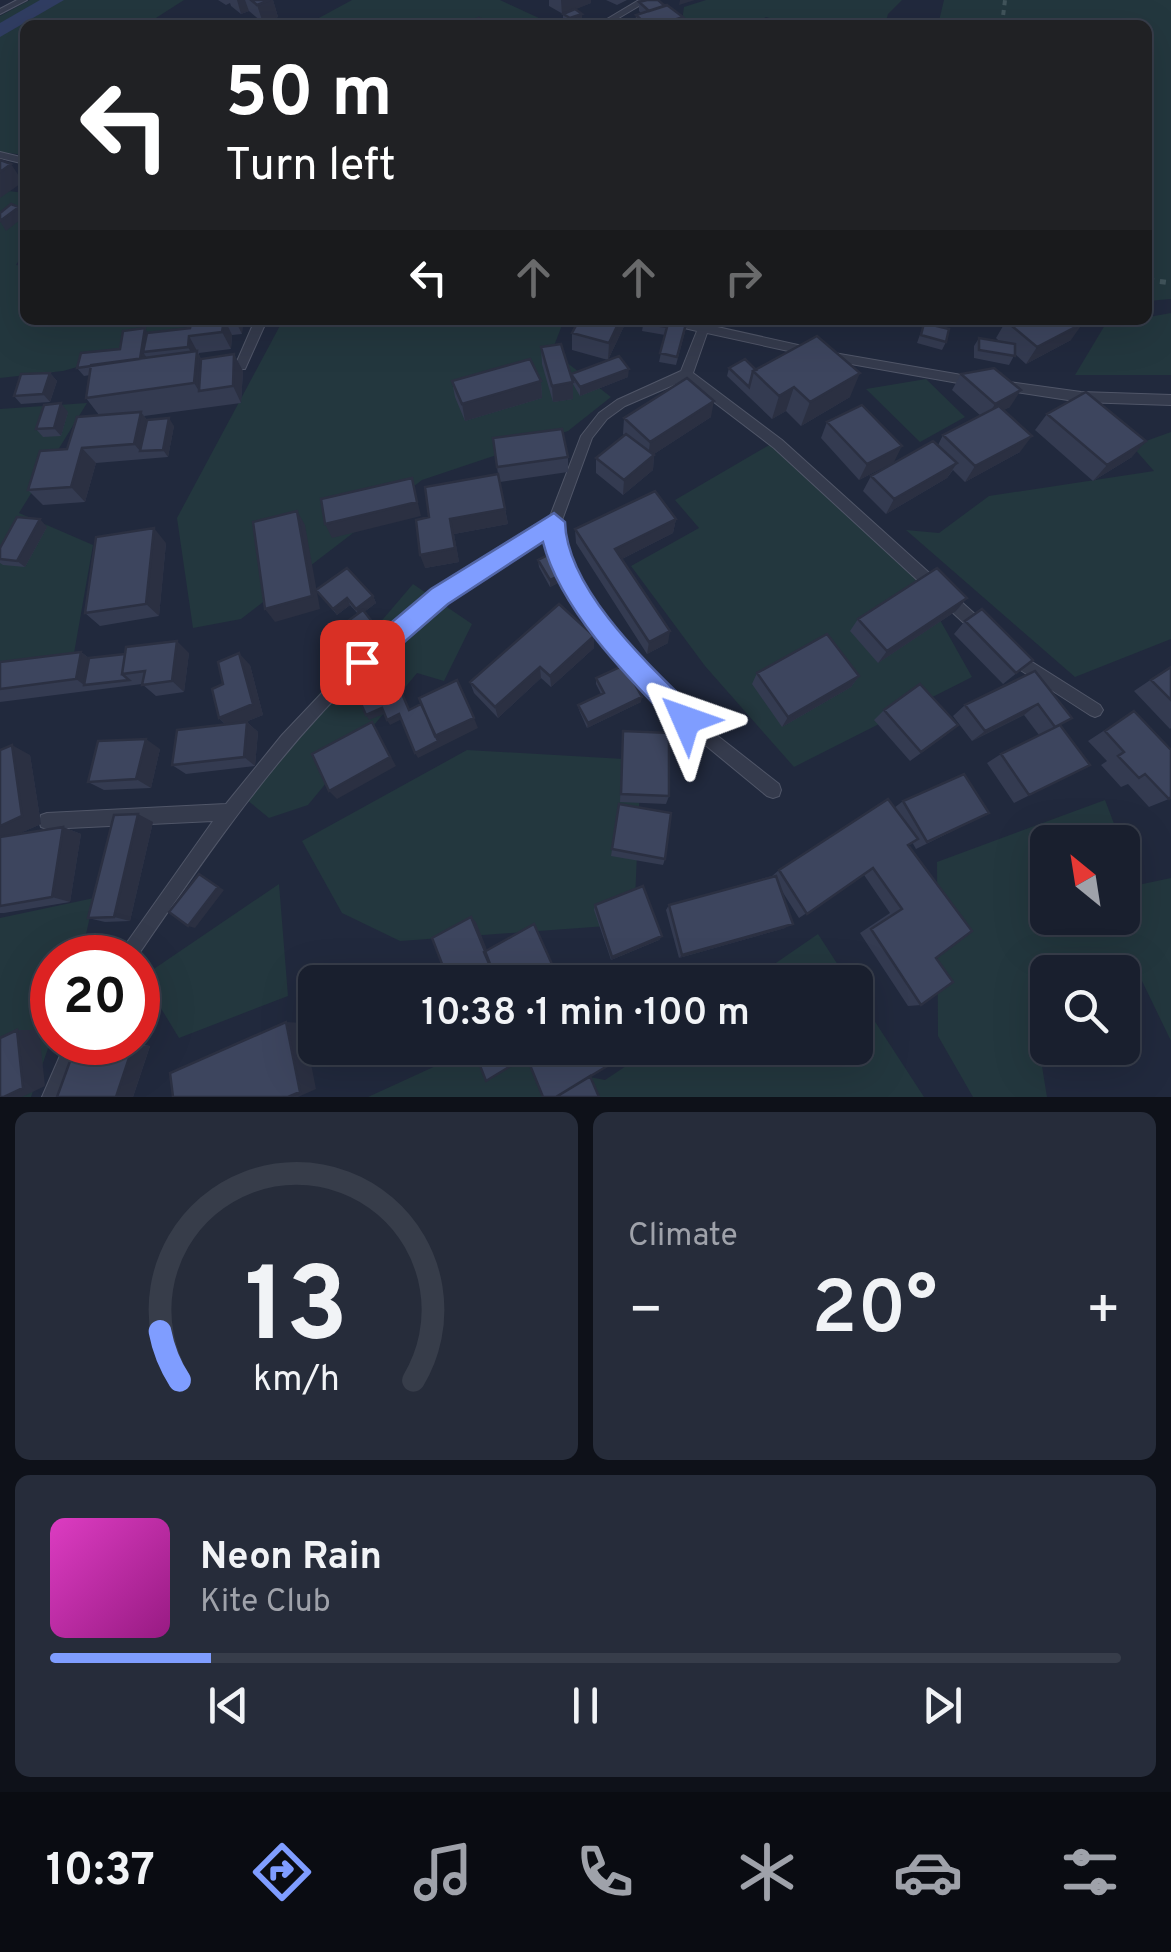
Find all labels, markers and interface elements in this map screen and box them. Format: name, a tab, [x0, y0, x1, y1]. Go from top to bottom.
text: 50 m	[225, 52, 392, 141]
icon: left	[60, 60, 190, 190]
text: Turn left	[225, 139, 396, 196]
icon: left	[401, 250, 456, 305]
icon: ahead	[506, 250, 561, 305]
icon: ahead	[611, 250, 666, 305]
icon: right	[716, 250, 771, 305]
pin	[320, 620, 405, 705]
icon: arrive	[335, 635, 390, 690]
position arrow	[634, 668, 738, 772]
north arrow	[1030, 825, 1140, 935]
map controls	[1030, 825, 1140, 1065]
speed limit sign: 20	[30, 935, 160, 1065]
button: search	[1030, 955, 1140, 1065]
text: 10:38 · 1 min · 100 m	[421, 990, 750, 1039]
text: Climate	[628, 1217, 738, 1257]
text: 13	[245, 1246, 348, 1378]
text: 20°	[812, 1265, 937, 1360]
text: −	[628, 1278, 663, 1348]
text: +	[1086, 1278, 1121, 1348]
text: km/h	[253, 1358, 340, 1404]
text: Neon Rain	[200, 1534, 382, 1583]
text: Kite Club	[200, 1583, 331, 1623]
icon: previous	[201, 1678, 256, 1733]
icon: pause	[558, 1678, 613, 1733]
icon: next	[915, 1678, 970, 1733]
icon: directions	[247, 1837, 317, 1907]
icon: music	[408, 1837, 478, 1907]
icon: phone	[570, 1837, 640, 1907]
icon: climate	[732, 1837, 802, 1907]
icon: car	[893, 1837, 963, 1907]
icon: filters	[1055, 1837, 1125, 1907]
text: 10:37	[46, 1844, 155, 1901]

